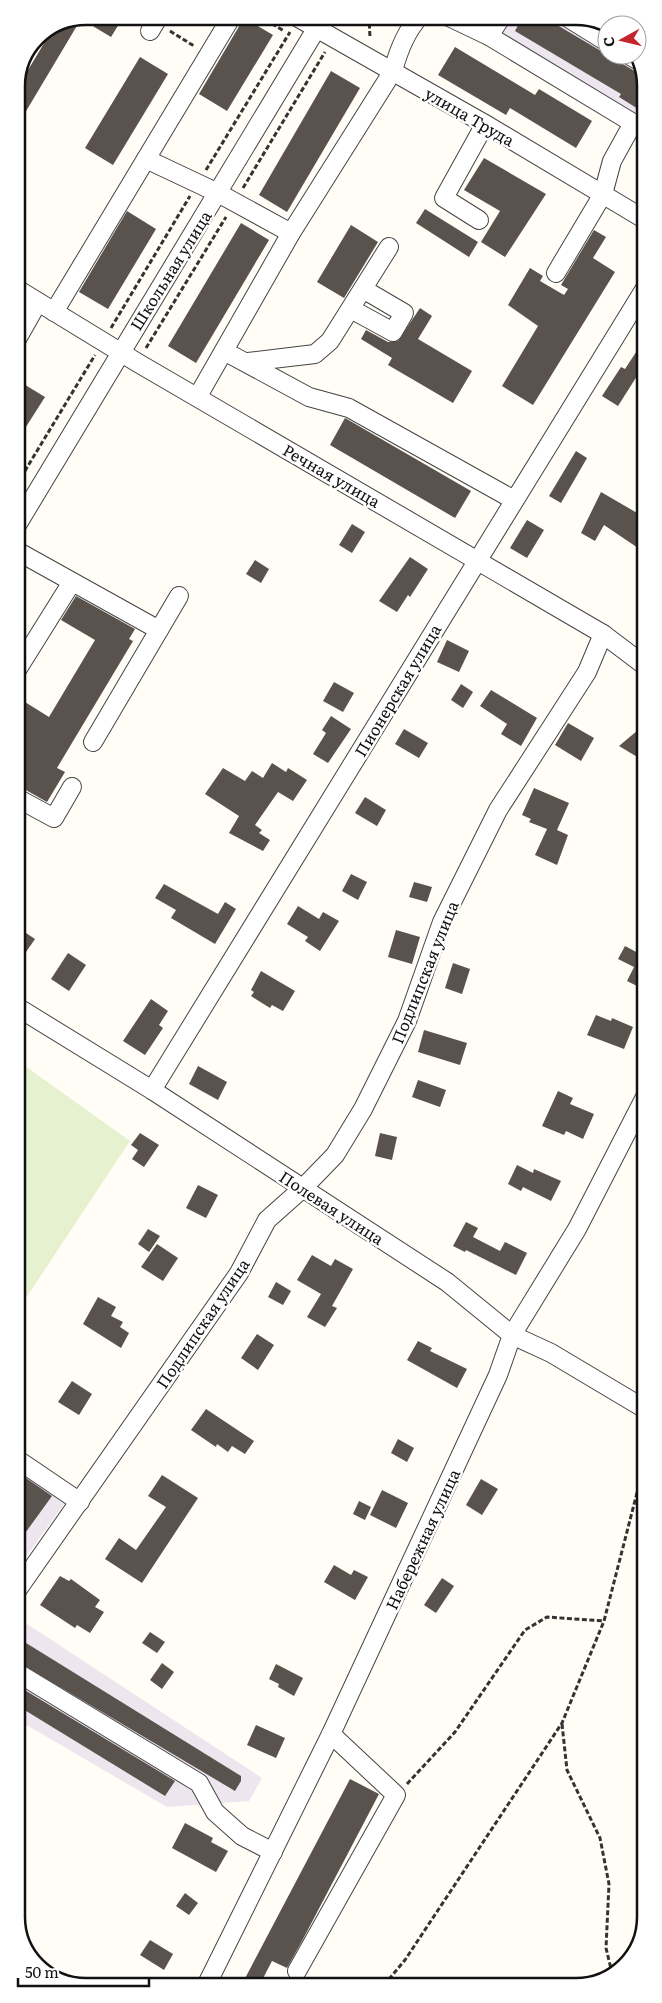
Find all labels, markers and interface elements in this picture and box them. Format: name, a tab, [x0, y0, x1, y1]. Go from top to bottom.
north arrow	[597, 15, 647, 65]
text: С	[598, 36, 619, 48]
street label: улица Труда	[421, 81, 520, 152]
street label: Школьная улица	[123, 205, 217, 335]
street label: Речная улица	[279, 437, 386, 513]
street label: Пионерская улица	[348, 619, 446, 761]
street label: Подлипская улица	[384, 897, 464, 1047]
street label: Полевая улица	[275, 1164, 389, 1250]
street label: Подлипская улица	[150, 1253, 255, 1393]
street label: Набережная улица	[379, 1464, 465, 1613]
scale bar	[18, 1956, 149, 1988]
text: 50 m	[25, 1960, 59, 1983]

